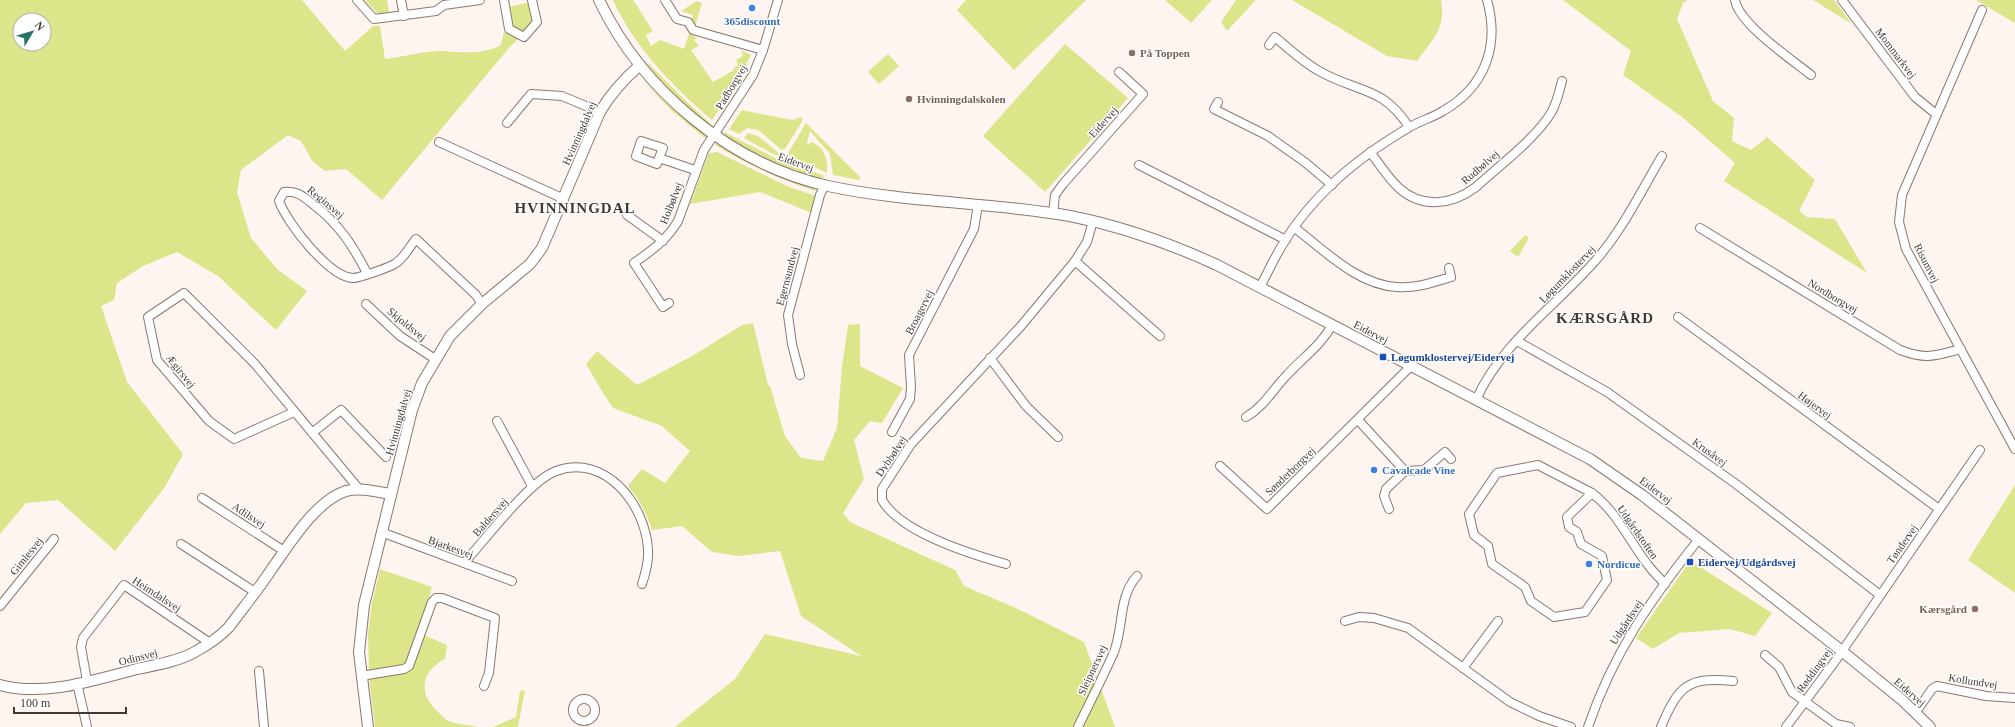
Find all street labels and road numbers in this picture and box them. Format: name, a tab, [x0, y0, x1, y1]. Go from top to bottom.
street label: Mommarkvej	[1873, 25, 1919, 81]
street label: Padborgvej	[713, 63, 749, 111]
street label: Hvinningdalvej	[560, 99, 598, 167]
street label: Eidervej	[1086, 104, 1120, 140]
street label: Rudbølvej	[1459, 147, 1501, 187]
street label: Eidervej	[776, 150, 816, 174]
street label: Holbølvej	[657, 180, 685, 226]
street label: Reginsvej	[305, 183, 347, 221]
street label: Risumvej	[1912, 241, 1942, 285]
street label: Løgumklostervej	[1537, 243, 1597, 305]
street label: Egernsundvej	[773, 245, 801, 307]
street label: Nordborgvej	[1806, 276, 1860, 316]
street label: Broagervej	[903, 288, 935, 336]
street label: Skjoldsvej	[385, 305, 429, 343]
street label: Eidervej	[1352, 318, 1390, 346]
street label: Ægirsvej	[164, 352, 198, 390]
street label: Hvinningdalvej	[383, 387, 413, 457]
street label: Højervej	[1796, 389, 1834, 421]
street label: Dybbølvej	[873, 433, 909, 479]
street label: Krusåvej	[1690, 435, 1730, 469]
street label: Sønderborgvej	[1263, 444, 1317, 498]
street label: Eidervej	[1638, 474, 1674, 506]
street label: Baldersvej	[470, 495, 510, 539]
street label: Adilsvej	[230, 500, 268, 530]
street label: Udgårdstoften	[1615, 503, 1661, 562]
street label: Tøndervej	[1884, 522, 1920, 566]
street label: Bjarkesvej	[427, 533, 475, 561]
street label: Gimlesvej	[7, 535, 45, 577]
street label: Heimdalsvej	[130, 574, 184, 614]
street label: Udgårdsvej	[1607, 597, 1645, 647]
street label: Sleipnersvej	[1075, 643, 1109, 697]
street label: Odinsvej	[117, 646, 159, 668]
street label: Røddingvej	[1794, 646, 1834, 694]
street label: Kollundvej	[1948, 671, 1998, 691]
street label: Eidervej	[1892, 675, 1928, 709]

